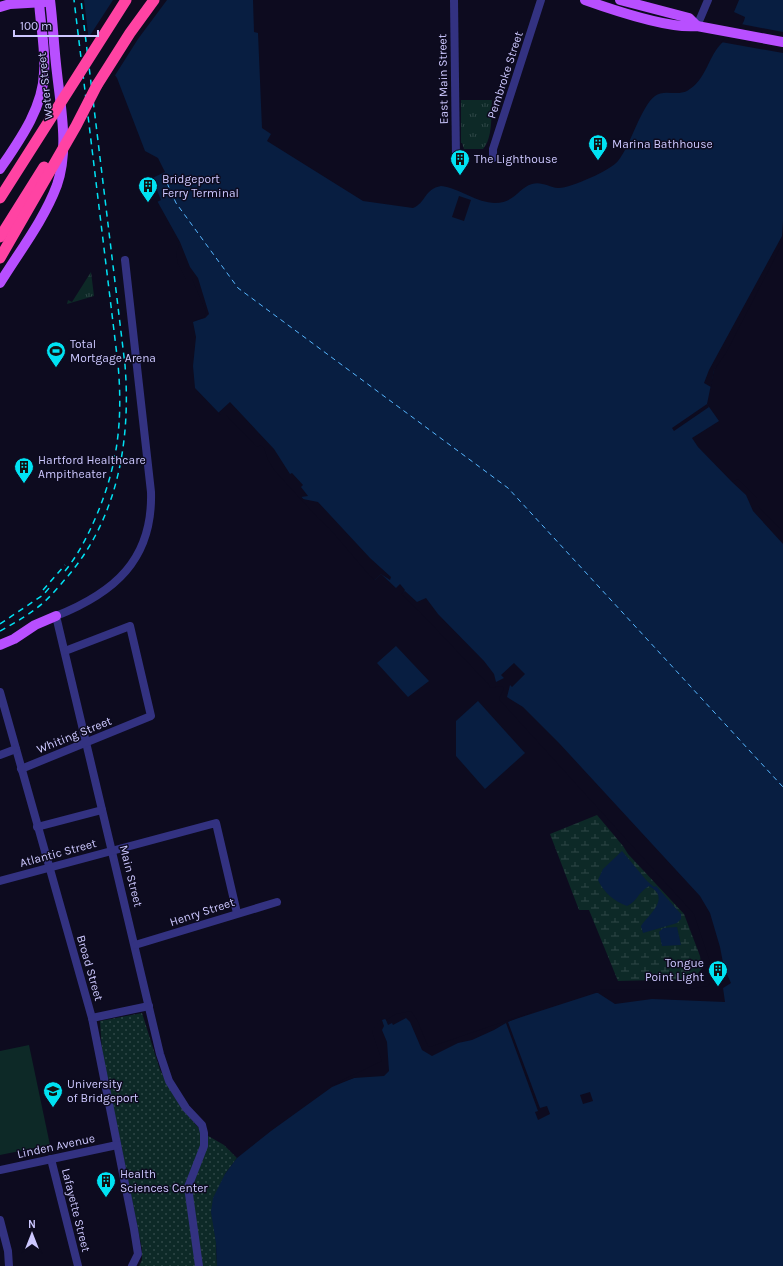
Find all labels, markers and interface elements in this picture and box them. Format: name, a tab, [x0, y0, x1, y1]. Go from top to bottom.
scale bar	[14, 12, 98, 38]
text: 100 m	[20, 19, 52, 33]
street label: Pembroke Street	[484, 29, 526, 120]
street label: East Main Street	[435, 33, 451, 124]
street label: Water Street	[34, 51, 56, 120]
building icon: Marina Bathhouse	[587, 133, 609, 161]
place label: Marina Bathhouse	[612, 137, 713, 151]
building icon: The Lighthouse	[449, 148, 471, 176]
place label: The Lighthouse	[474, 152, 558, 166]
place label: Bridgeport Ferry Terminal	[162, 172, 239, 200]
building icon: Bridgeport Ferry Terminal	[137, 175, 159, 203]
place label: Total Mortgage Arena	[70, 337, 156, 365]
sports icon: Total Mortgage Arena	[45, 340, 67, 368]
place label: Hartford Healthcare Ampitheater	[38, 453, 146, 481]
building icon: Hartford Healthcare Ampitheater	[13, 456, 35, 484]
street label: Whiting Street	[35, 713, 114, 756]
street label: Atlantic Street	[18, 836, 98, 870]
street label: Main Street	[117, 844, 146, 909]
street label: Henry Street	[168, 895, 237, 929]
street label: Broad Street	[74, 933, 106, 1003]
place label: Tongue Point Light	[645, 956, 704, 984]
building icon: Tongue Point Light	[707, 959, 729, 987]
place label: University of Bridgeport	[67, 1077, 139, 1105]
school or university icon: University of Bridgeport	[42, 1080, 64, 1108]
street label: Linden Avenue	[16, 1131, 96, 1161]
street label: Lafayette Street	[59, 1167, 93, 1254]
place label: Health Sciences Center	[120, 1167, 208, 1195]
building icon: Health Sciences Center	[95, 1170, 117, 1198]
north arrow	[12, 1214, 52, 1254]
text: N	[28, 1218, 36, 1231]

